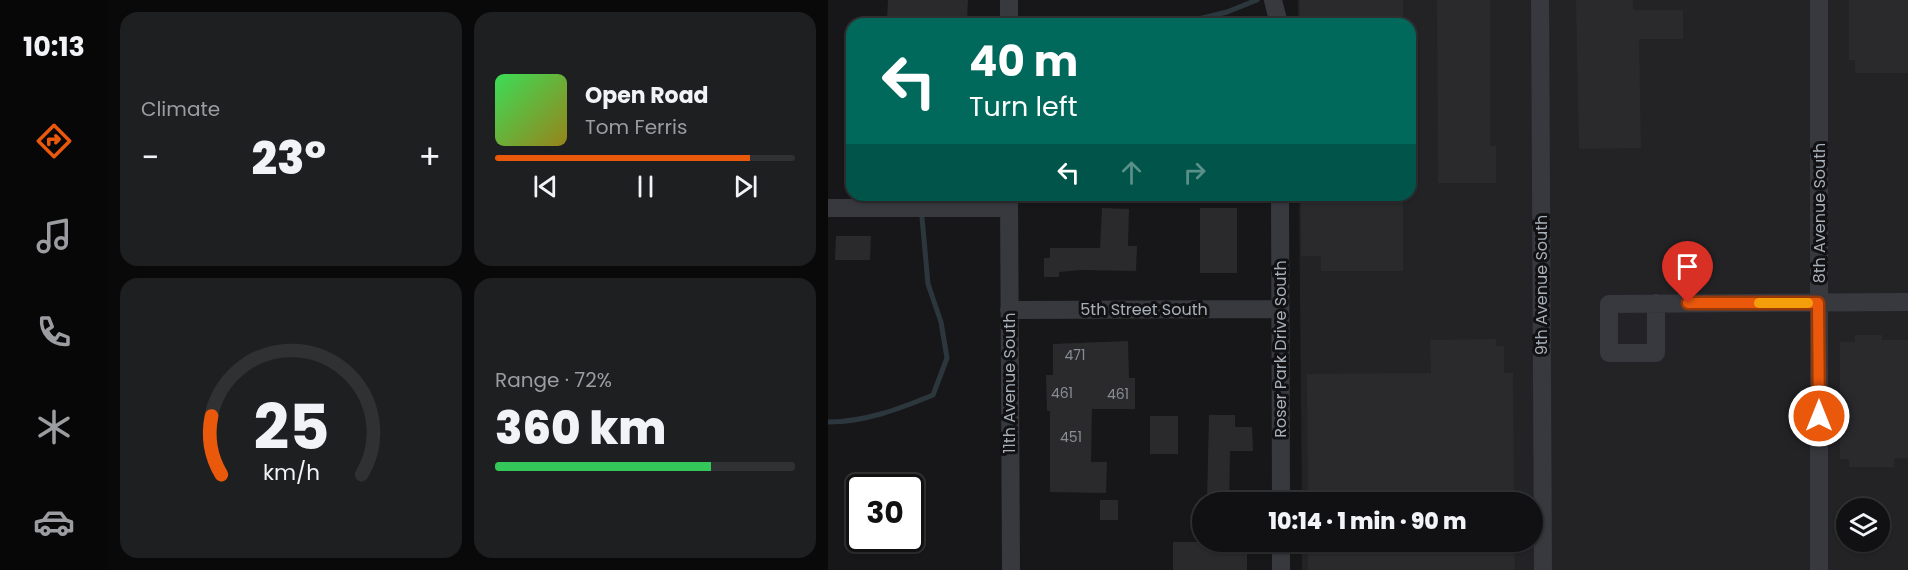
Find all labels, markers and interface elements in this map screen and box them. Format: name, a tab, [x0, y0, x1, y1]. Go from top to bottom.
text: 10:13	[23, 28, 85, 65]
text: 40 m	[969, 32, 1078, 91]
icon: left	[870, 42, 948, 120]
text: Open Road	[585, 80, 709, 111]
text: Turn left	[969, 88, 1078, 125]
text: Climate	[141, 95, 220, 123]
text: Tom Ferris	[585, 113, 687, 141]
icon: directions	[33, 120, 75, 162]
text: 23°	[251, 127, 326, 190]
text: −	[141, 134, 159, 181]
text: +	[418, 134, 441, 181]
street label: 8th Avenue South	[1808, 143, 1831, 283]
icon: left	[1052, 156, 1085, 189]
icon: ahead	[1115, 156, 1148, 189]
icon: right	[1178, 156, 1211, 189]
icon: previous	[529, 170, 562, 203]
icon: pause	[629, 170, 662, 203]
icon: next	[729, 170, 762, 203]
icon: music	[33, 215, 75, 257]
street label: 9th Avenue South	[1530, 215, 1553, 355]
pin	[1662, 241, 1713, 303]
icon: arrive	[1671, 250, 1704, 283]
street label: Roser Park Drive South	[1269, 260, 1292, 438]
street label: 5th Street South	[1080, 298, 1208, 321]
icon: phone	[33, 311, 75, 353]
street label: 11th Avenue South	[998, 313, 1021, 453]
house number: 471	[1065, 345, 1085, 365]
text: Range · 72%	[495, 366, 612, 394]
text: 25	[253, 383, 329, 471]
house number: 461	[1051, 383, 1073, 403]
house number: 461	[1107, 384, 1129, 404]
position arrow	[1787, 384, 1851, 448]
text: 360 km	[495, 397, 666, 460]
icon: climate	[33, 406, 75, 448]
house number: 451	[1060, 427, 1082, 447]
text: km/h	[262, 457, 320, 488]
speed limit sign: 30	[846, 474, 924, 552]
map controls	[1836, 498, 1890, 552]
button: layers	[1836, 498, 1890, 552]
icon: car	[33, 501, 75, 543]
text: 10:14 · 1 min · 90 m	[1269, 506, 1466, 537]

